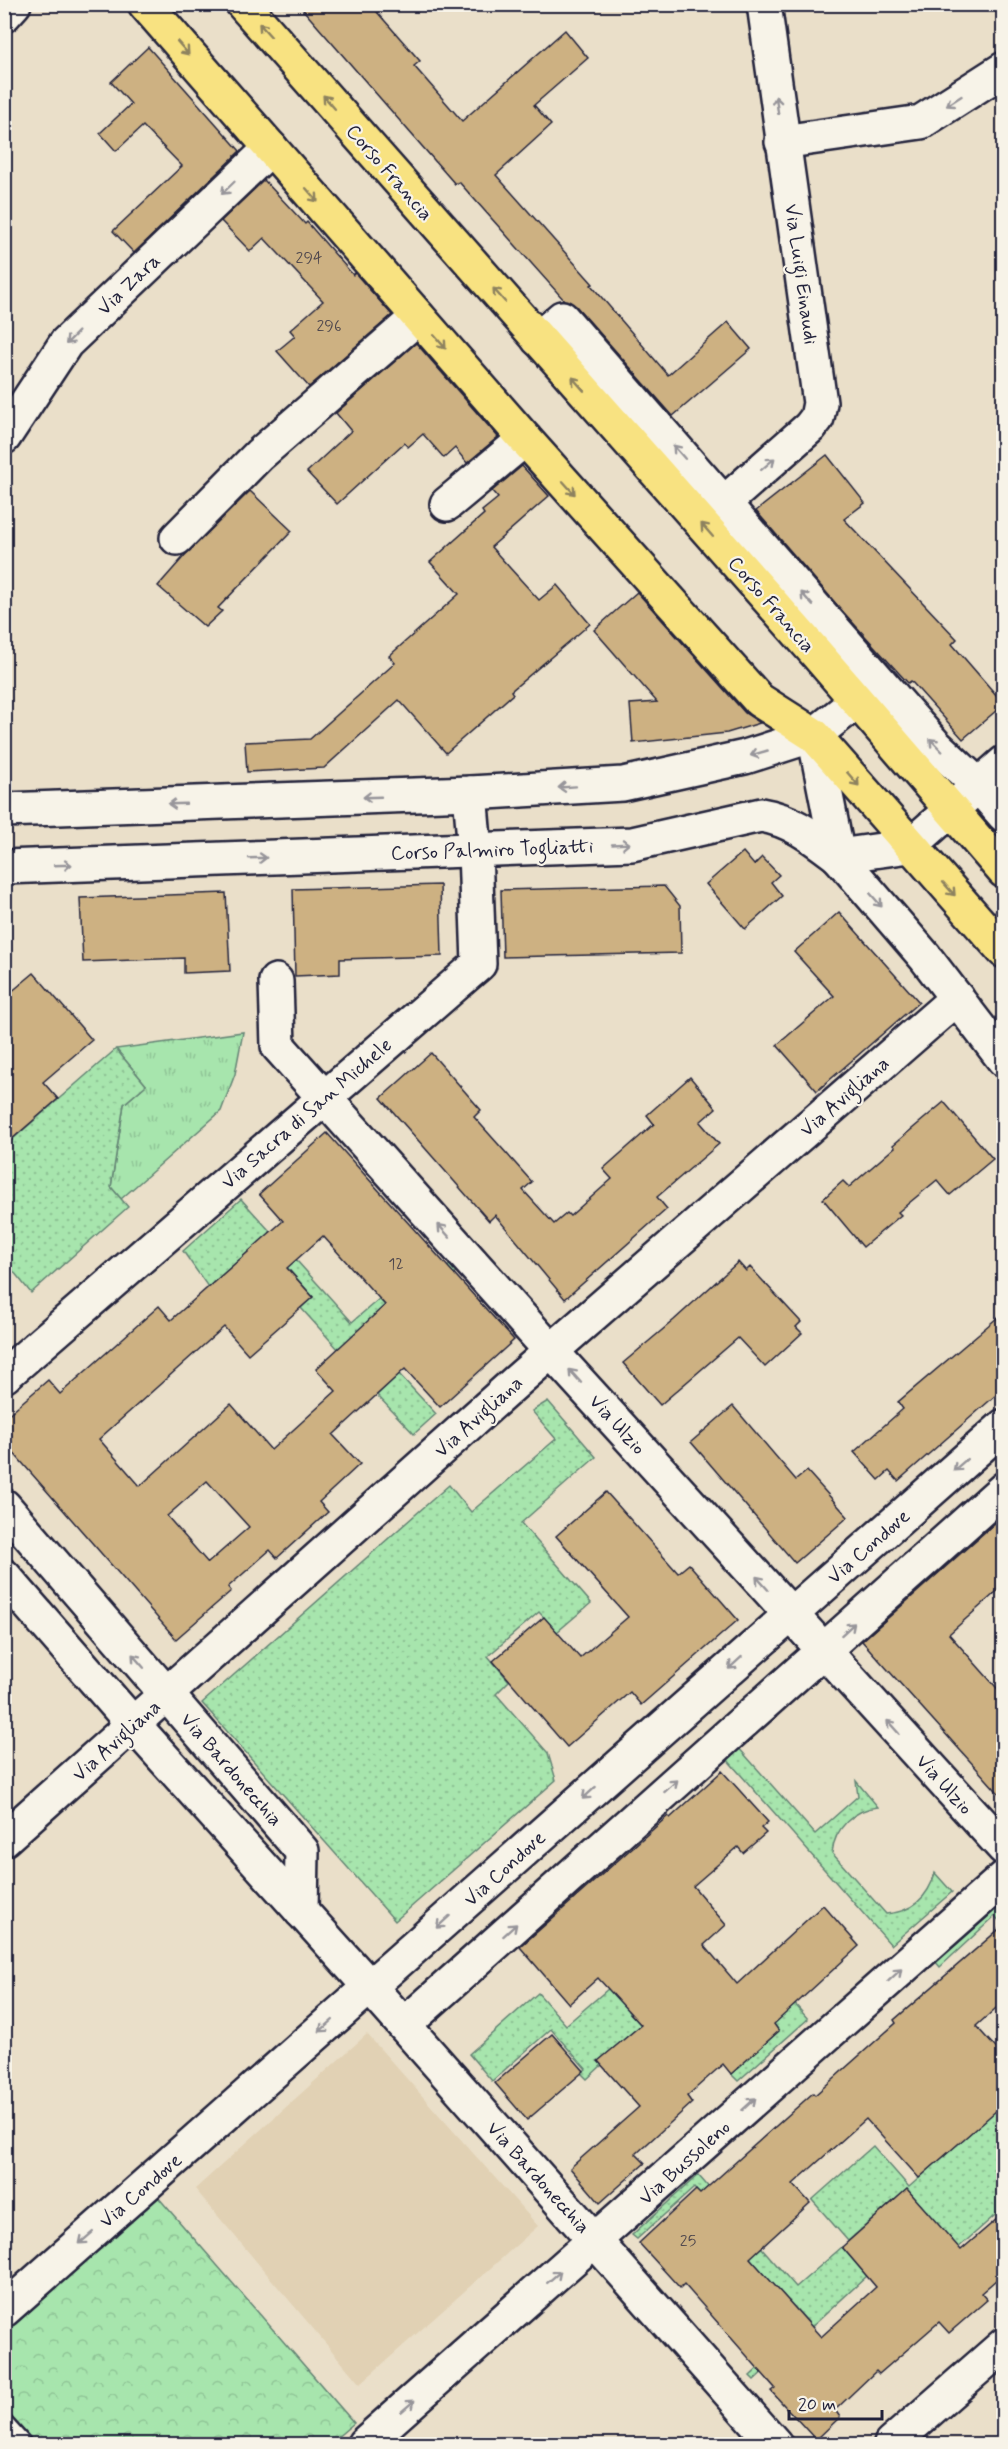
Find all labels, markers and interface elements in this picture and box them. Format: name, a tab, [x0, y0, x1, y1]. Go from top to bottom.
one-way arrow	[258, 23, 272, 38]
one-way arrow	[176, 41, 190, 56]
one-way arrow	[322, 95, 336, 110]
one-way arrow	[946, 95, 963, 107]
one-way arrow	[772, 96, 783, 116]
street label: Corso Francia	[339, 119, 438, 227]
one-way arrow	[221, 181, 236, 196]
one-way arrow	[305, 187, 319, 202]
street label: Via Luigi Einaudi	[775, 202, 824, 347]
street label: Via Zara	[91, 248, 167, 322]
house number: 294	[296, 248, 322, 269]
one-way arrow	[493, 287, 506, 303]
house number: 296	[317, 316, 341, 337]
one-way arrow	[65, 330, 80, 345]
one-way arrow	[433, 334, 447, 349]
one-way arrow	[571, 377, 585, 392]
one-way arrow	[672, 445, 686, 460]
one-way arrow	[760, 457, 775, 471]
one-way arrow	[562, 480, 576, 495]
one-way arrow	[700, 523, 714, 538]
street label: Corso Francia	[721, 551, 820, 659]
one-way arrow	[800, 592, 814, 607]
one-way arrow	[929, 737, 943, 752]
one-way arrow	[749, 748, 768, 759]
one-way arrow	[846, 771, 860, 786]
one-way arrow	[558, 782, 578, 793]
one-way arrow	[363, 791, 383, 802]
one-way arrow	[168, 798, 188, 809]
street label: Corso Palmiro Togliatti	[390, 833, 594, 870]
one-way arrow	[610, 839, 630, 850]
one-way arrow	[247, 852, 267, 864]
one-way arrow	[52, 859, 72, 870]
one-way arrow	[942, 881, 956, 896]
one-way arrow	[869, 892, 883, 907]
street label: Via Sacra di San Michele	[216, 1032, 398, 1196]
street label: Via Avigliana	[794, 1051, 897, 1145]
one-way arrow	[437, 1224, 451, 1239]
house number: 12	[388, 1254, 404, 1275]
one-way arrow	[568, 1369, 582, 1384]
street label: Via Avigliana	[429, 1370, 530, 1466]
street label: Via Ulzio	[582, 1389, 651, 1461]
one-way arrow	[952, 1458, 967, 1472]
street label: Via Condove	[822, 1503, 916, 1591]
one-way arrow	[755, 1575, 769, 1590]
one-way arrow	[840, 1622, 855, 1636]
one-way arrow	[132, 1653, 145, 1669]
one-way arrow	[728, 1656, 743, 1670]
street label: Via Avigliana	[67, 1694, 168, 1790]
street label: Via Bardonecchia	[174, 1707, 288, 1833]
one-way arrow	[886, 1720, 900, 1735]
street label: Via Ulzio	[909, 1749, 978, 1821]
one-way arrow	[663, 1779, 678, 1793]
one-way arrow	[582, 1786, 597, 1800]
street label: Via Condove	[458, 1825, 552, 1913]
one-way arrow	[436, 1915, 451, 1929]
one-way arrow	[502, 1923, 517, 1937]
one-way arrow	[887, 1968, 902, 1982]
one-way arrow	[319, 2019, 334, 2033]
one-way arrow	[741, 2097, 756, 2111]
street label: Via Bussoleno	[633, 2115, 737, 2212]
street label: Via Bardonecchia	[480, 2116, 596, 2240]
street label: Via Condove	[94, 2147, 188, 2235]
one-way arrow	[79, 2231, 94, 2245]
house number: 25	[680, 2231, 696, 2252]
one-way arrow	[546, 2270, 561, 2284]
scale bar	[789, 2383, 882, 2421]
text: 20 m	[798, 2393, 836, 2417]
one-way arrow	[400, 2399, 415, 2413]

